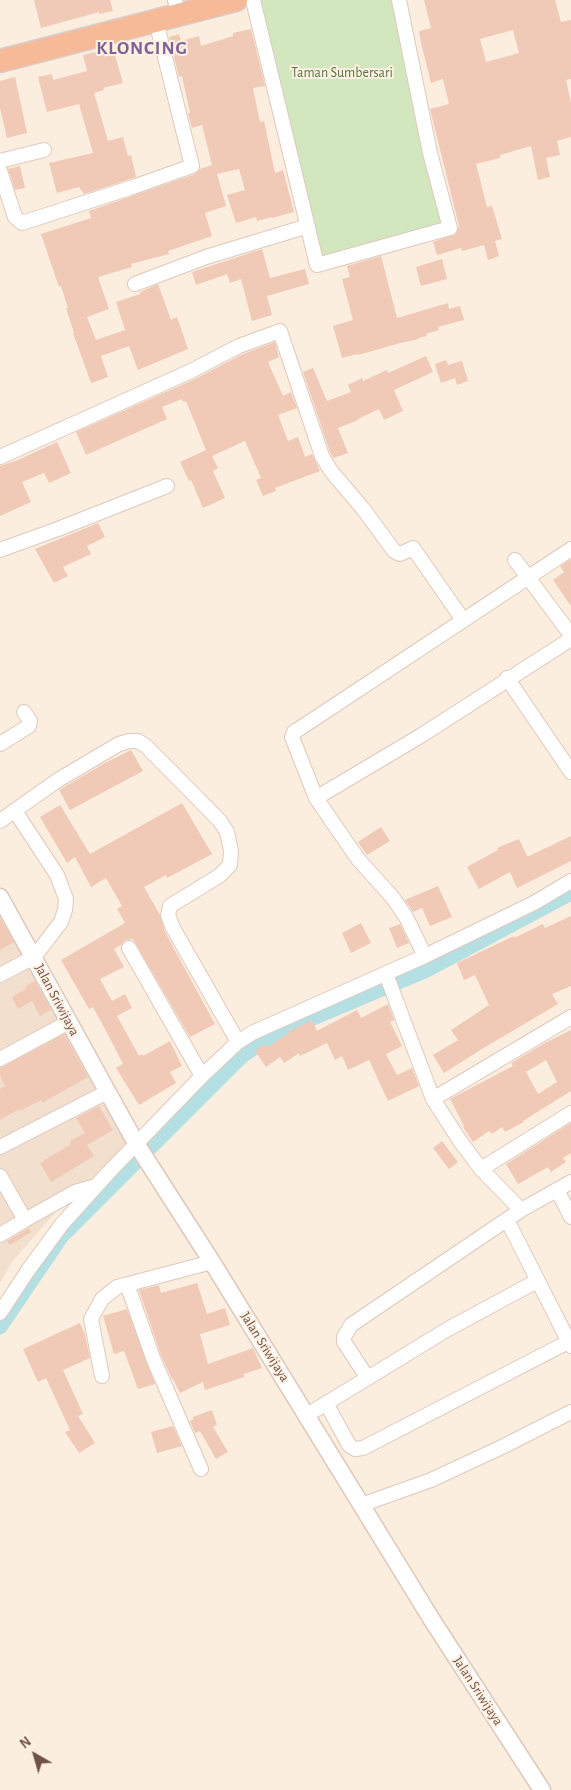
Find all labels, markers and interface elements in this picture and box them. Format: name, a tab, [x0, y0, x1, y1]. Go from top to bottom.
district label: KLONCING	[95, 37, 189, 59]
park label: Taman Sumbersari	[291, 65, 393, 81]
street label: Jalan Sriwijaya	[31, 961, 83, 1039]
street label: Jalan Sriwijaya	[237, 1309, 293, 1385]
street label: Jalan Sriwijaya	[449, 1653, 507, 1729]
north arrow	[10, 1730, 60, 1780]
text: N	[18, 1735, 34, 1752]

